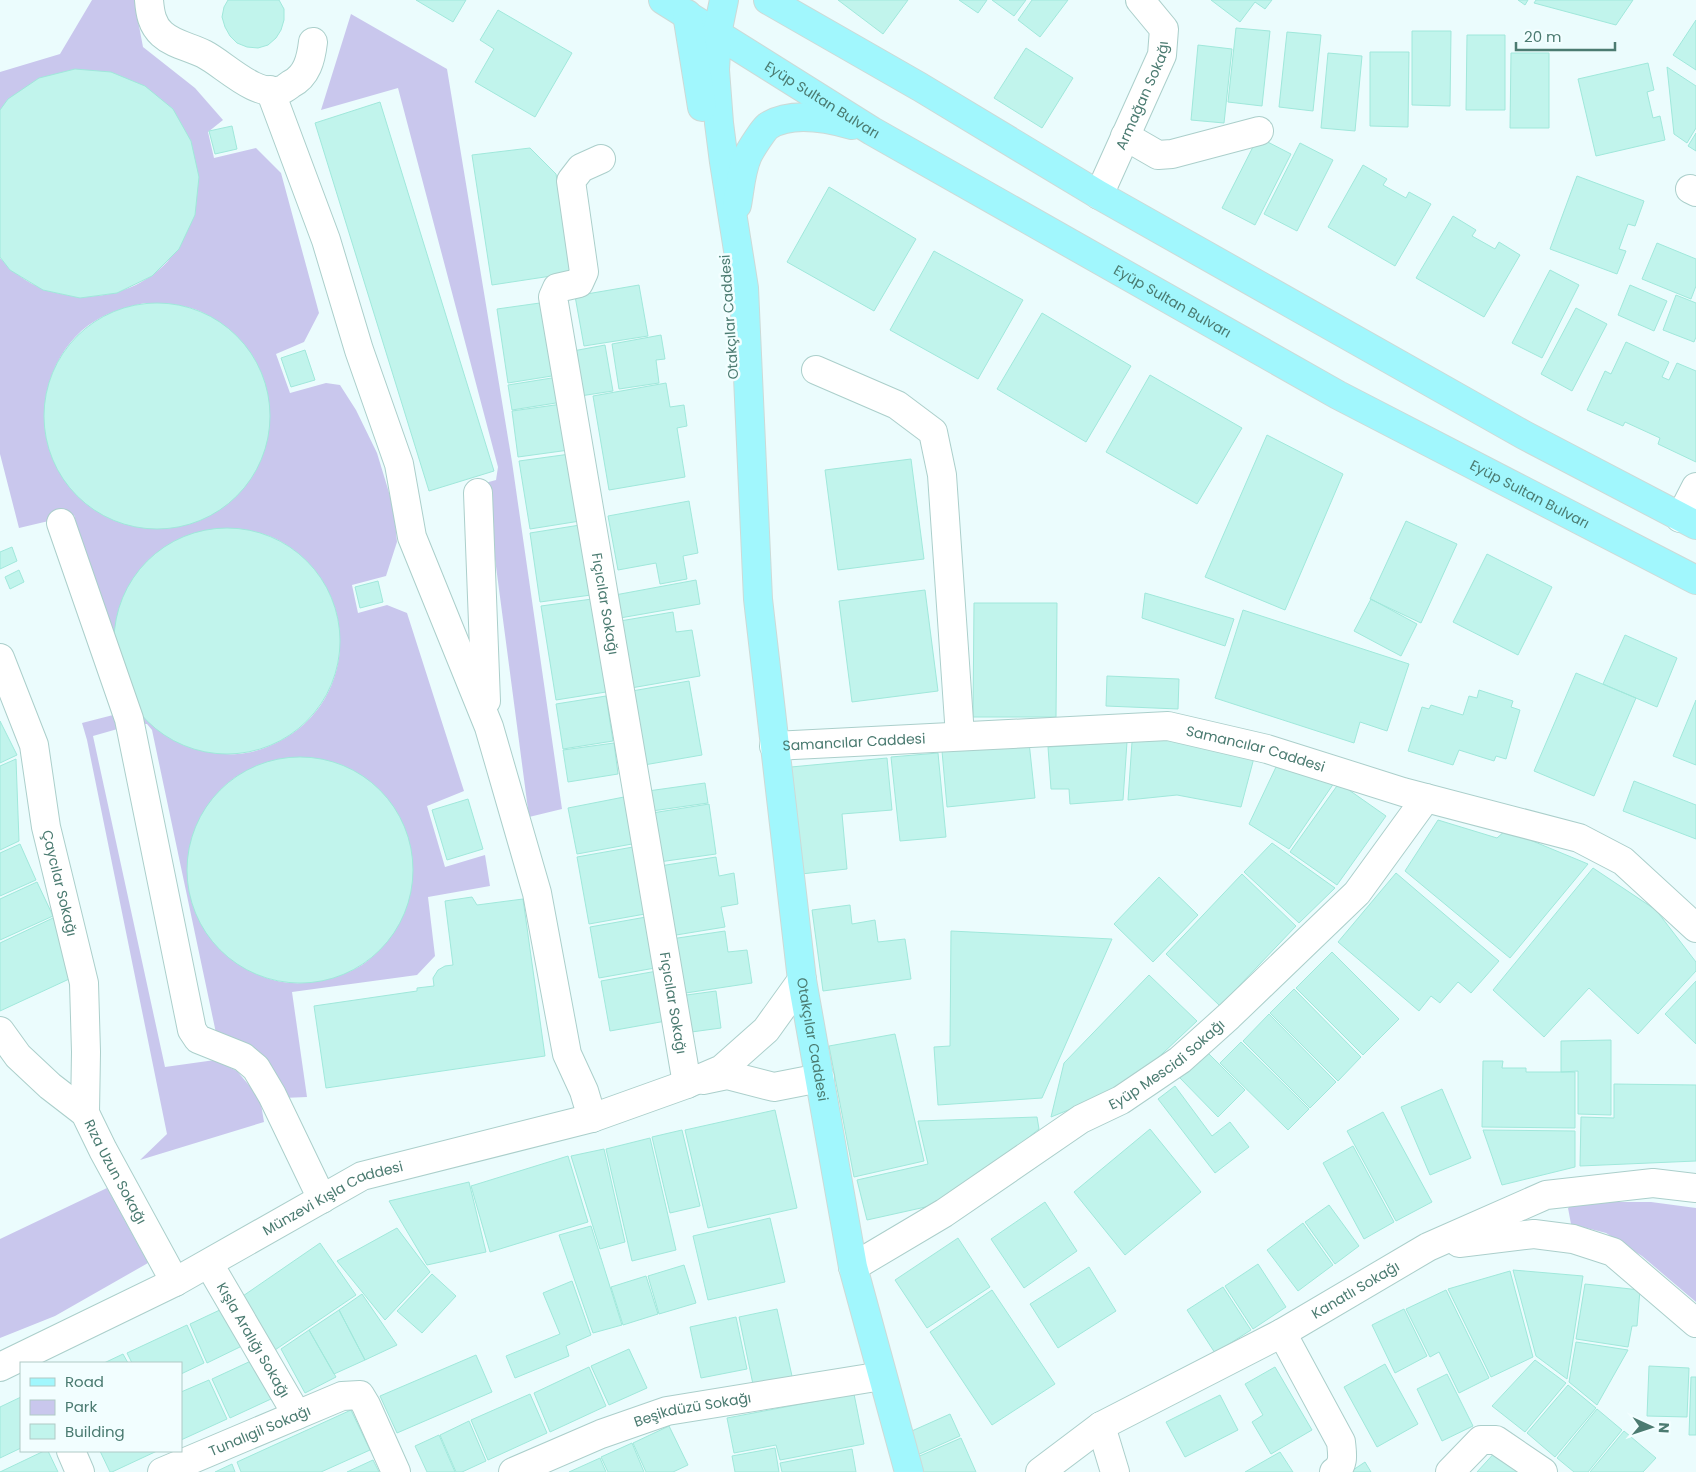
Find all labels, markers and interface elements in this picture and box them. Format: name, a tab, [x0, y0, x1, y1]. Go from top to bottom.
scale bar	[1516, 20, 1615, 52]
text: 20 m	[1524, 26, 1562, 47]
street label: Armağan Sokağı	[1111, 40, 1173, 153]
street label: Eyüp Sultan Bulvarı	[761, 56, 883, 143]
street label: Otakçılar Caddesi	[715, 254, 743, 380]
street label: Eyüp Sultan Bulvarı	[1110, 260, 1235, 343]
street label: Eyüp Sultan Bulvarı	[1466, 455, 1593, 533]
street label: Fıçıcılar Sokağı	[587, 551, 624, 656]
street label: Samancılar Caddesi	[1184, 721, 1328, 777]
street label: Samancılar Caddesi	[782, 728, 926, 756]
street label: Çaycılar Sokağı	[37, 828, 82, 938]
street label: Fıçıcılar Sokağı	[655, 951, 692, 1056]
street label: Otakçılar Caddesi	[792, 976, 833, 1103]
street label: Eyüp Mescidi Sokağı	[1105, 1015, 1229, 1114]
street label: Rıza Uzun Sokağı	[80, 1116, 151, 1228]
street label: Münzevi Kışla Caddesi	[259, 1156, 405, 1240]
street label: Kanatlı Sokağı	[1308, 1256, 1403, 1324]
street label: Kışla Aralığı Sokağı	[212, 1279, 295, 1401]
legend	[20, 1362, 182, 1452]
text: Road	[65, 1371, 104, 1392]
street label: Beşikdüzü Sokağı	[631, 1387, 753, 1432]
text: Park	[65, 1396, 97, 1417]
street label: Tunalıgil Sokağı	[206, 1400, 314, 1461]
north arrow	[1626, 1402, 1676, 1452]
text: Building	[65, 1421, 125, 1442]
text: N	[1654, 1422, 1674, 1433]

